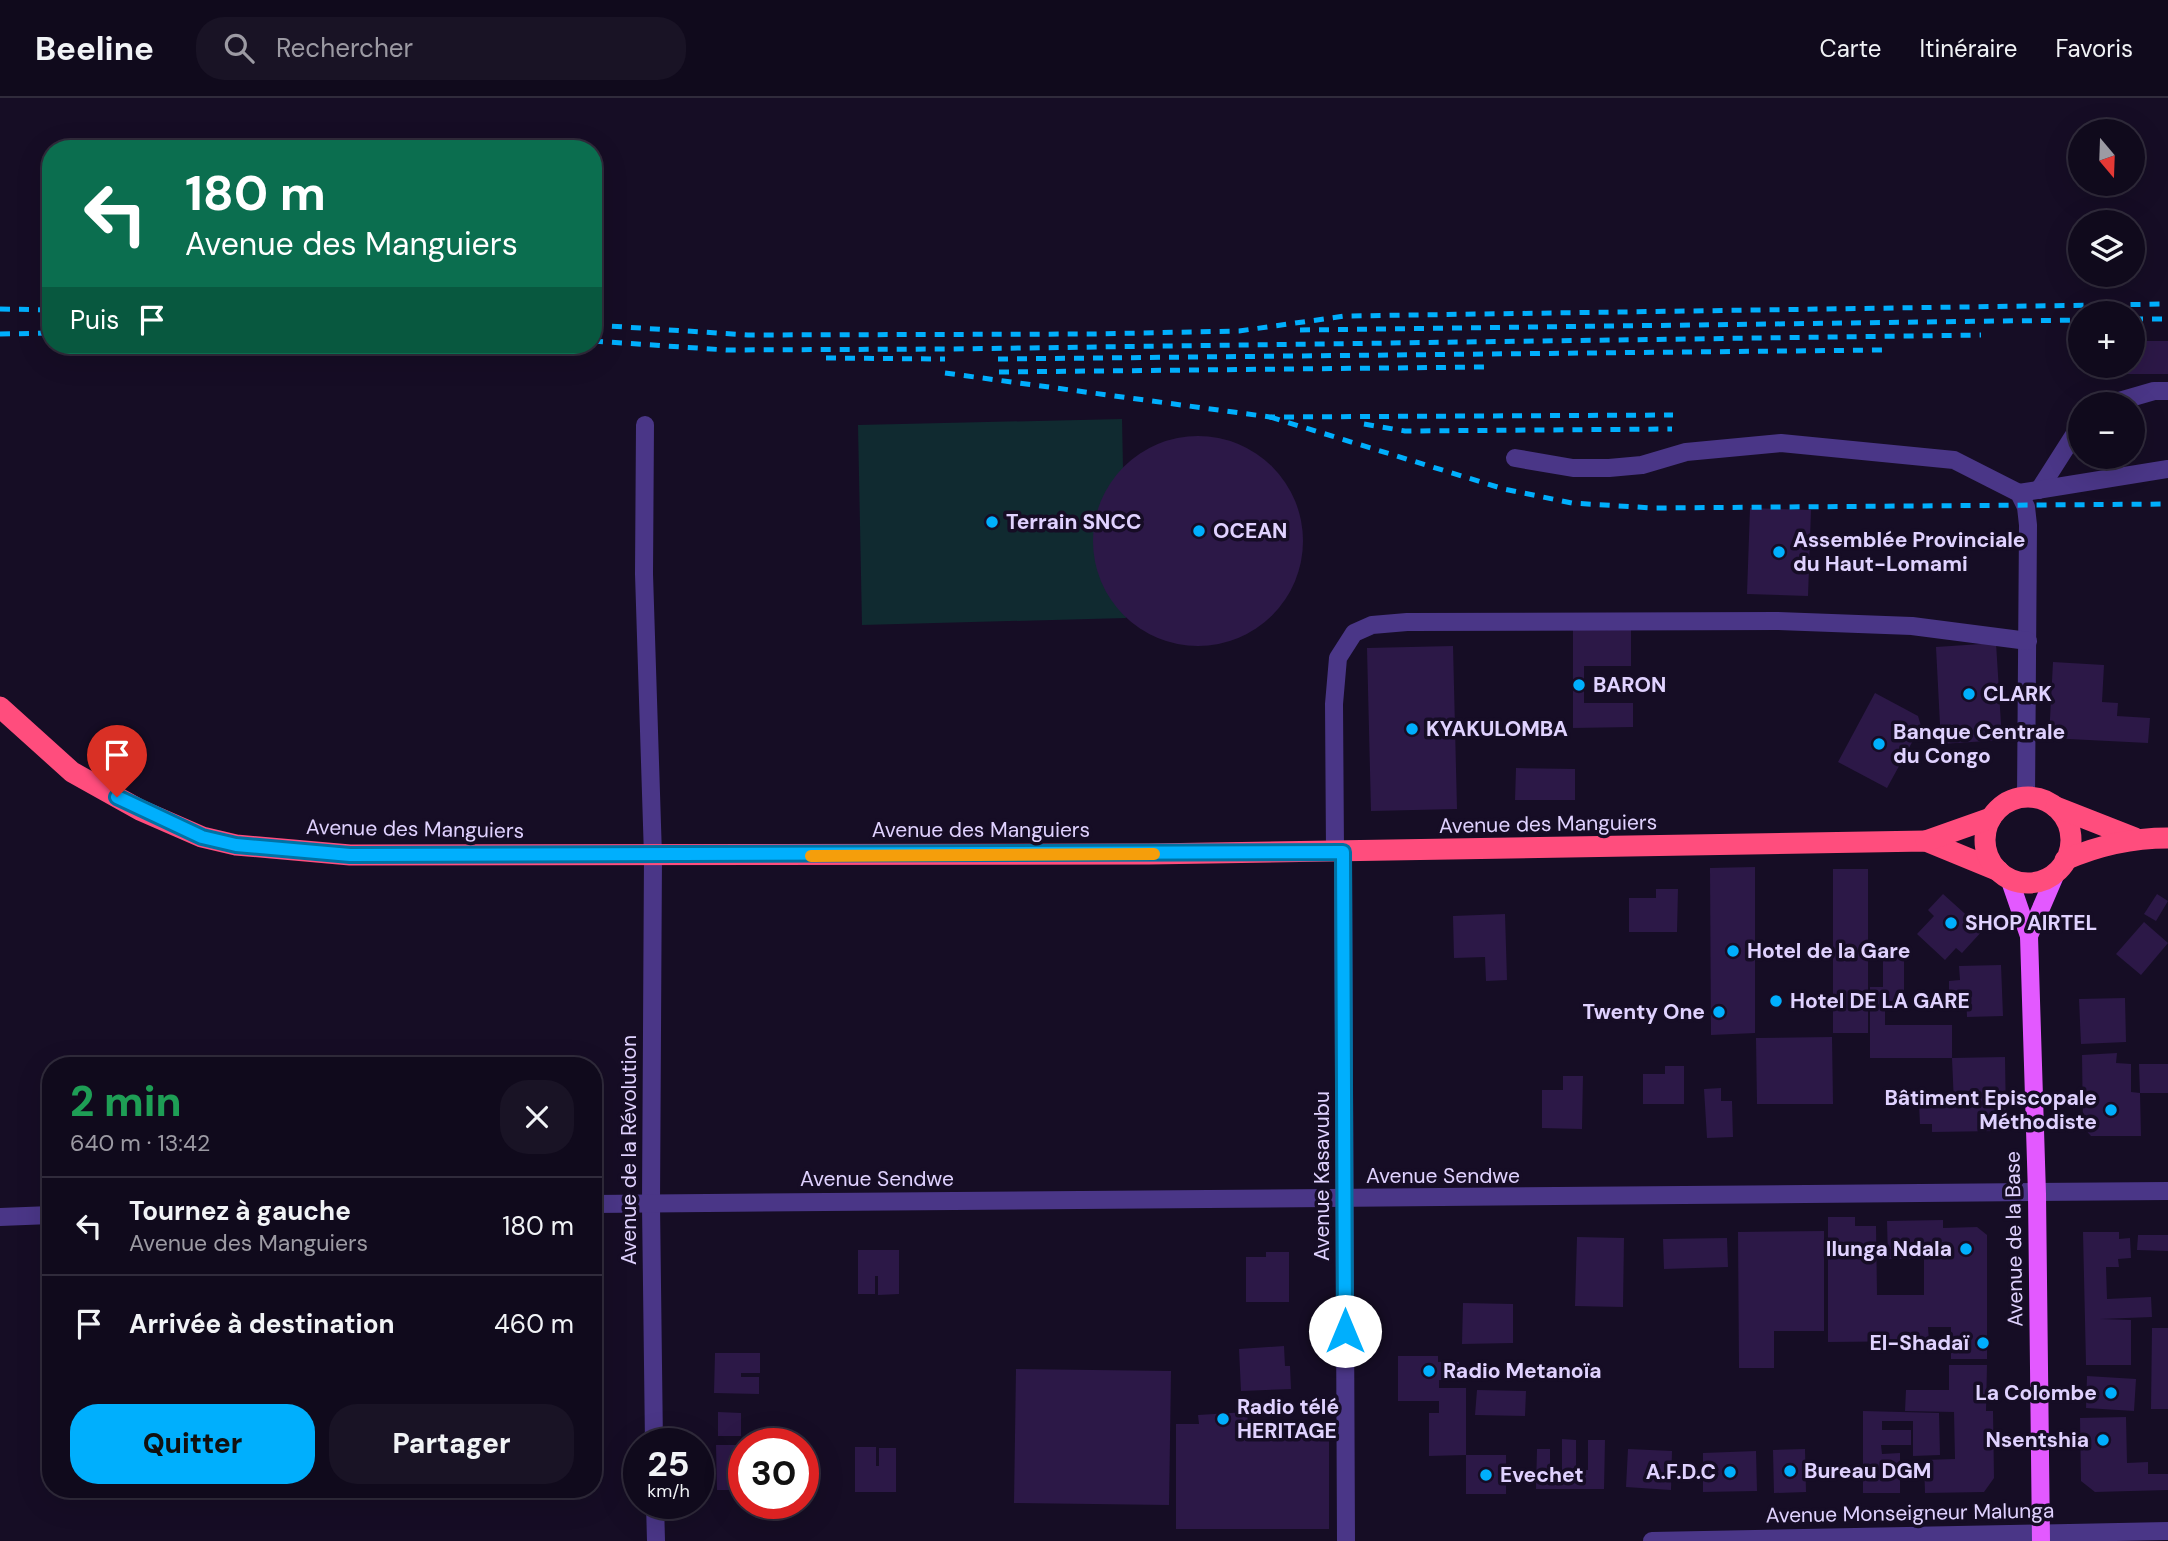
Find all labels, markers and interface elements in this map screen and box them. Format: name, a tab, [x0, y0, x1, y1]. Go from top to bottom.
search box	[196, 17, 686, 80]
text: Beeline	[35, 27, 154, 70]
icon: search	[220, 29, 258, 67]
text: Rechercher	[276, 31, 413, 65]
text: Carte	[1820, 33, 1881, 64]
text: Itinéraire	[1919, 33, 2017, 64]
text: Favoris	[2055, 33, 2133, 64]
north arrow	[2068, 119, 2146, 196]
map controls	[2068, 119, 2145, 469]
text: 180 m	[185, 161, 326, 225]
icon: left	[70, 168, 161, 259]
button: layers	[2068, 210, 2145, 287]
text: Avenue des Manguiers	[185, 223, 518, 265]
icon: arrive	[133, 301, 171, 339]
button: +	[2068, 301, 2145, 378]
text: Puis	[70, 303, 119, 337]
button: −	[2068, 392, 2145, 469]
place label: Terrain SNCC	[1006, 508, 1141, 536]
marker: Terrain SNCC	[984, 514, 1000, 530]
place label: OCEAN	[1213, 517, 1287, 545]
marker: OCEAN	[1191, 523, 1207, 539]
place label: Assemblée Provinciale du Haut-Lomami	[1793, 526, 2026, 578]
marker: Assemblée Provinciale du Haut-Lomami	[1771, 544, 1787, 560]
place label: BARON	[1593, 671, 1666, 699]
marker: BARON	[1571, 677, 1587, 693]
place label: CLARK	[1983, 680, 2052, 708]
marker: CLARK	[1961, 686, 1977, 702]
place label: KYAKULOMBA	[1426, 715, 1568, 743]
place label: Banque Centrale du Congo	[1893, 718, 2065, 770]
marker: KYAKULOMBA	[1404, 721, 1420, 737]
pin	[87, 725, 147, 797]
icon: arrive	[98, 736, 136, 774]
marker: Banque Centrale du Congo	[1871, 736, 1887, 752]
street label: Avenue des Manguiers	[1439, 808, 1657, 840]
street label: Avenue des Manguiers	[306, 813, 524, 845]
street label: Avenue des Manguiers	[872, 816, 1090, 844]
place label: SHOP AIRTEL	[1965, 909, 2097, 937]
marker: SHOP AIRTEL	[1943, 915, 1959, 931]
place label: Hotel de la Gare	[1747, 937, 1910, 965]
marker: Hotel de la Gare	[1725, 943, 1741, 959]
place label: Hotel DE LA GARE	[1790, 987, 1970, 1015]
marker: Hotel DE LA GARE	[1768, 993, 1784, 1009]
place label: Twenty One	[1582, 998, 1705, 1026]
marker: Twenty One	[1711, 1004, 1727, 1020]
street label: Avenue de la Révolution	[615, 1035, 643, 1265]
text: 2 min	[70, 1074, 181, 1129]
button: close	[500, 1080, 574, 1154]
place label: Bâtiment Episcopale Méthodiste	[1884, 1084, 2097, 1136]
street label: Avenue Kasavubu	[1308, 1091, 1336, 1261]
marker: Bâtiment Episcopale Méthodiste	[2103, 1102, 2119, 1118]
text: 640 m · 13:42	[70, 1128, 210, 1158]
street label: Avenue de la Base	[1998, 1151, 2030, 1327]
street label: Avenue Sendwe	[1366, 1162, 1520, 1190]
street label: Avenue Sendwe	[800, 1165, 954, 1193]
text: Tournez à gauche	[129, 1194, 351, 1228]
icon: left	[70, 1207, 108, 1245]
text: 180 m	[502, 1209, 574, 1243]
text: Avenue des Manguiers	[129, 1228, 368, 1258]
place label: Ilunga Ndala	[1826, 1235, 1952, 1263]
marker: Ilunga Ndala	[1958, 1241, 1974, 1257]
position arrow	[1308, 1294, 1382, 1368]
icon: arrive	[70, 1305, 108, 1343]
text: Arrivée à destination	[129, 1307, 395, 1341]
text: 460 m	[494, 1307, 574, 1341]
place label: El-Shadaï	[1869, 1329, 1970, 1357]
marker: El-Shadaï	[1975, 1335, 1991, 1351]
place label: Radio Metanoïa	[1443, 1357, 1602, 1385]
marker: Radio Metanoïa	[1421, 1363, 1437, 1379]
place label: La Colombe	[1975, 1379, 2097, 1407]
marker: La Colombe	[2103, 1385, 2119, 1401]
place label: Radio télé HERITAGE	[1237, 1393, 1339, 1445]
button: Quitter	[70, 1404, 315, 1484]
button: Partager	[329, 1404, 574, 1484]
marker: Radio télé HERITAGE	[1215, 1411, 1231, 1427]
place label: Nsentshia	[1986, 1426, 2089, 1454]
speed limit sign: 30	[728, 1428, 819, 1519]
marker: Nsentshia	[2095, 1432, 2111, 1448]
text: 25	[648, 1441, 689, 1487]
place label: Bureau DGM	[1804, 1457, 1931, 1485]
place label: A.F.D.C	[1646, 1458, 1716, 1486]
place label: Evechet	[1500, 1461, 1584, 1489]
marker: Bureau DGM	[1782, 1463, 1798, 1479]
marker: A.F.D.C	[1722, 1464, 1738, 1480]
marker: Evechet	[1478, 1467, 1494, 1483]
text: km/h	[647, 1479, 690, 1503]
street label: Avenue Monseigneur Malunga	[1765, 1496, 2055, 1530]

